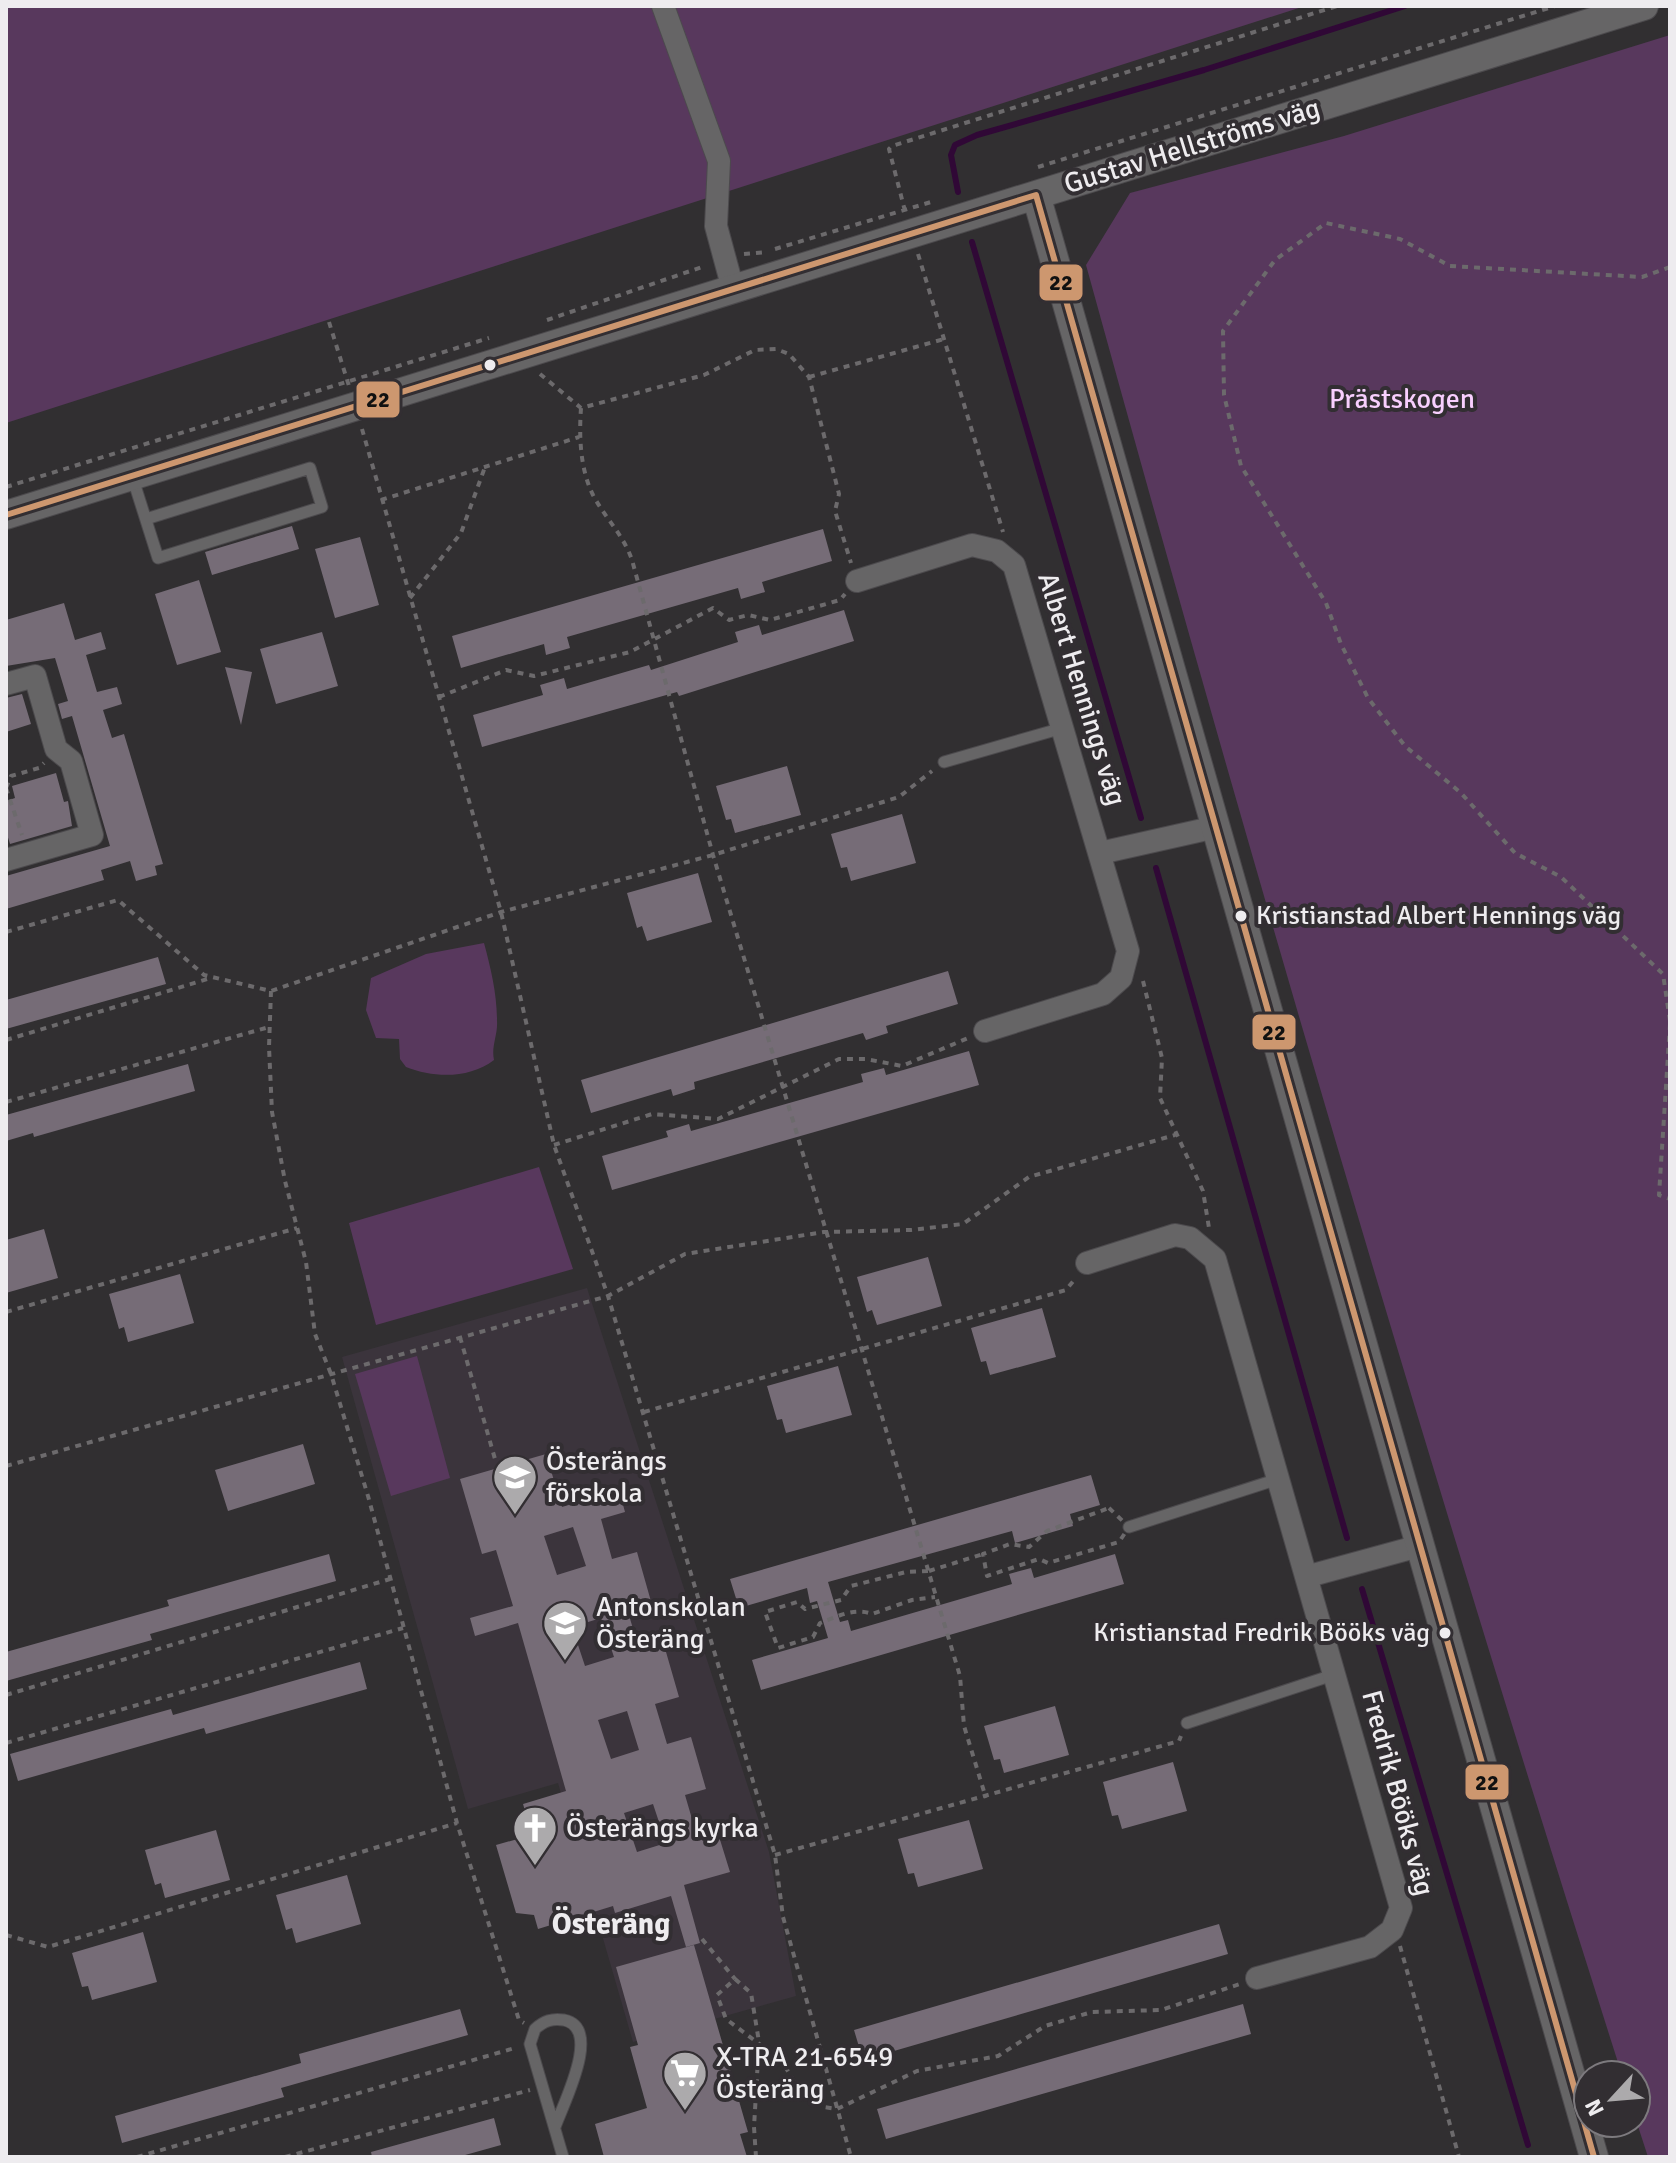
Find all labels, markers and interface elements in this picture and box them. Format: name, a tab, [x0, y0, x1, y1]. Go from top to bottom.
street label: Gustav Hellströms väg	[1060, 91, 1324, 201]
line badge: 22	[1038, 263, 1084, 302]
text: 22	[1049, 269, 1073, 296]
unlabelled marker	[482, 357, 498, 373]
line badge: 22	[355, 380, 401, 419]
park label: Prästskogen	[1329, 382, 1475, 416]
text: 22	[366, 386, 390, 413]
street label: Albert Hennings väg	[1030, 568, 1134, 810]
place label: Kristianstad Albert Hennings väg	[1256, 900, 1621, 932]
marker: Kristianstad Albert Hennings väg	[1233, 908, 1249, 924]
line badge: 22	[1251, 1013, 1297, 1051]
text: 22	[1262, 1019, 1286, 1046]
place label: Österängs förskola	[546, 1444, 667, 1510]
school or university icon: Österängs förskola	[491, 1453, 539, 1516]
place label: Antonskolan Österäng	[596, 1590, 746, 1656]
school or university icon: Antonskolan Österäng	[541, 1599, 589, 1662]
place label: Kristianstad Fredrik Bööks väg	[1093, 1617, 1430, 1649]
marker: Kristianstad Fredrik Bööks väg	[1437, 1625, 1453, 1641]
street label: Fredrik Bööks väg	[1354, 1687, 1442, 1899]
line badge: 22	[1464, 1763, 1510, 1801]
text: 22	[1475, 1769, 1499, 1796]
church icon: Österängs kyrka	[511, 1804, 559, 1867]
place label: Österängs kyrka	[566, 1811, 759, 1845]
district label: Österäng	[552, 1906, 670, 1943]
place label: X-TRA 21-6549 Österäng	[716, 2040, 893, 2106]
supermarket icon: X-TRA 21-6549 Österäng	[661, 2049, 709, 2112]
north arrow	[1572, 2059, 1652, 2139]
text: N	[1579, 2095, 1610, 2120]

